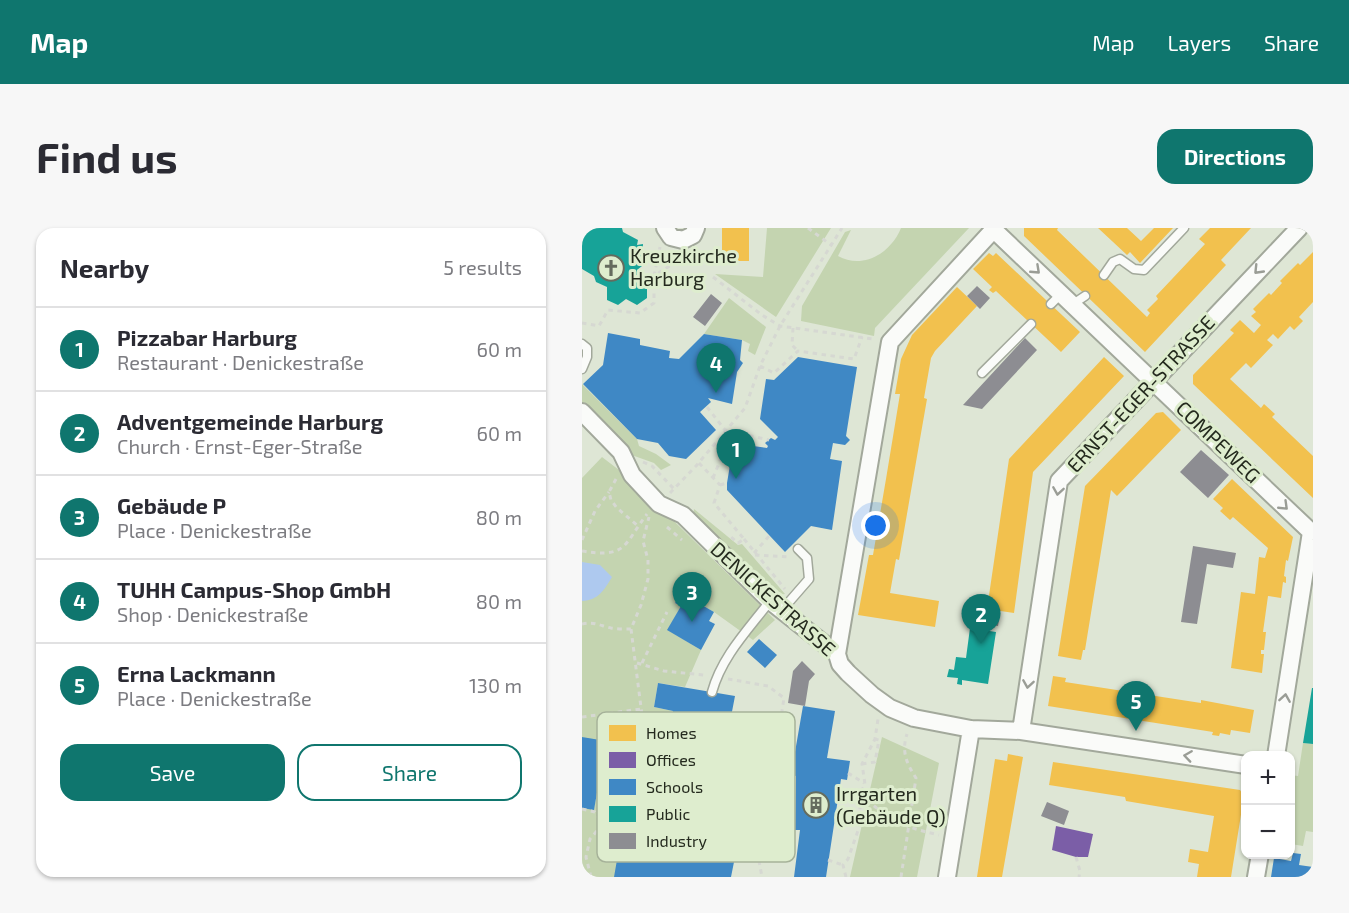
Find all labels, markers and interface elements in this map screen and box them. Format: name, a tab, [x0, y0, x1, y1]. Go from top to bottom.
text: Map	[30, 25, 88, 59]
text: Map	[1092, 30, 1134, 55]
text: Layers	[1167, 30, 1231, 55]
text: Share	[1264, 30, 1319, 55]
button: Directions	[1157, 129, 1313, 184]
text: Find us	[36, 131, 178, 181]
place label: Kreuzkirche Harburg	[630, 243, 737, 290]
text: Nearby	[60, 252, 149, 283]
church icon: Kreuzkirche Harburg	[596, 253, 626, 283]
text: 5 results	[443, 255, 522, 279]
one-way arrow	[1029, 263, 1040, 274]
one-way arrow	[1254, 264, 1265, 274]
street label: ERNST-EGER-STRASSE	[1061, 310, 1219, 477]
text: Pizzabar Harburg	[117, 324, 297, 350]
text: 1	[75, 337, 84, 361]
text: 60 m	[477, 337, 522, 361]
pin: 4	[696, 344, 736, 393]
text: Restaurant · Denickestraße	[117, 350, 364, 374]
street label: COMPEWEG	[1172, 395, 1266, 487]
text: Adventgemeinde Harburg	[117, 408, 383, 434]
text: 2	[74, 421, 85, 445]
text: 60 m	[477, 421, 522, 445]
pin: 1	[716, 430, 756, 479]
text: Church · Ernst-Eger-Straße	[117, 434, 363, 458]
one-way arrow	[1052, 486, 1064, 496]
text: Gebäude P	[117, 492, 226, 518]
one-way arrow	[1276, 498, 1287, 509]
text: 3	[74, 505, 85, 529]
text: 80 m	[476, 505, 522, 529]
your location	[861, 511, 890, 540]
text: Place · Denickestraße	[117, 518, 312, 542]
street label: DENICKESTRASSE	[706, 536, 841, 661]
pin: 3	[672, 572, 712, 622]
text: TUHH Campus-Shop GmbH	[117, 576, 391, 602]
text: 4	[73, 589, 86, 613]
text: 80 m	[476, 589, 522, 613]
pin: 2	[962, 594, 1000, 644]
text: Shop · Denickestraße	[117, 602, 308, 626]
text: Erna Lackmann	[117, 660, 276, 686]
text: 5	[74, 673, 85, 697]
text: 130 m	[469, 673, 522, 697]
one-way arrow	[1022, 679, 1034, 688]
pin: 5	[1116, 682, 1156, 731]
text: Place · Denickestraße	[117, 686, 312, 710]
one-way arrow	[1278, 693, 1291, 703]
legend	[597, 712, 795, 862]
text: Homes	[646, 723, 697, 742]
button: Save	[60, 744, 285, 801]
button: Share	[297, 744, 522, 801]
text: Offices	[646, 750, 696, 769]
one-way arrow	[1183, 751, 1192, 763]
map controls	[1241, 751, 1295, 859]
button: +	[1241, 751, 1295, 805]
text: Schools	[646, 777, 703, 796]
place label: Irrgarten (Gebäude Q)	[836, 781, 946, 828]
building icon: Irrgarten (Gebäude Q)	[801, 790, 831, 820]
text: Public	[646, 804, 690, 823]
button: −	[1241, 805, 1295, 859]
text: Industry	[646, 831, 707, 850]

